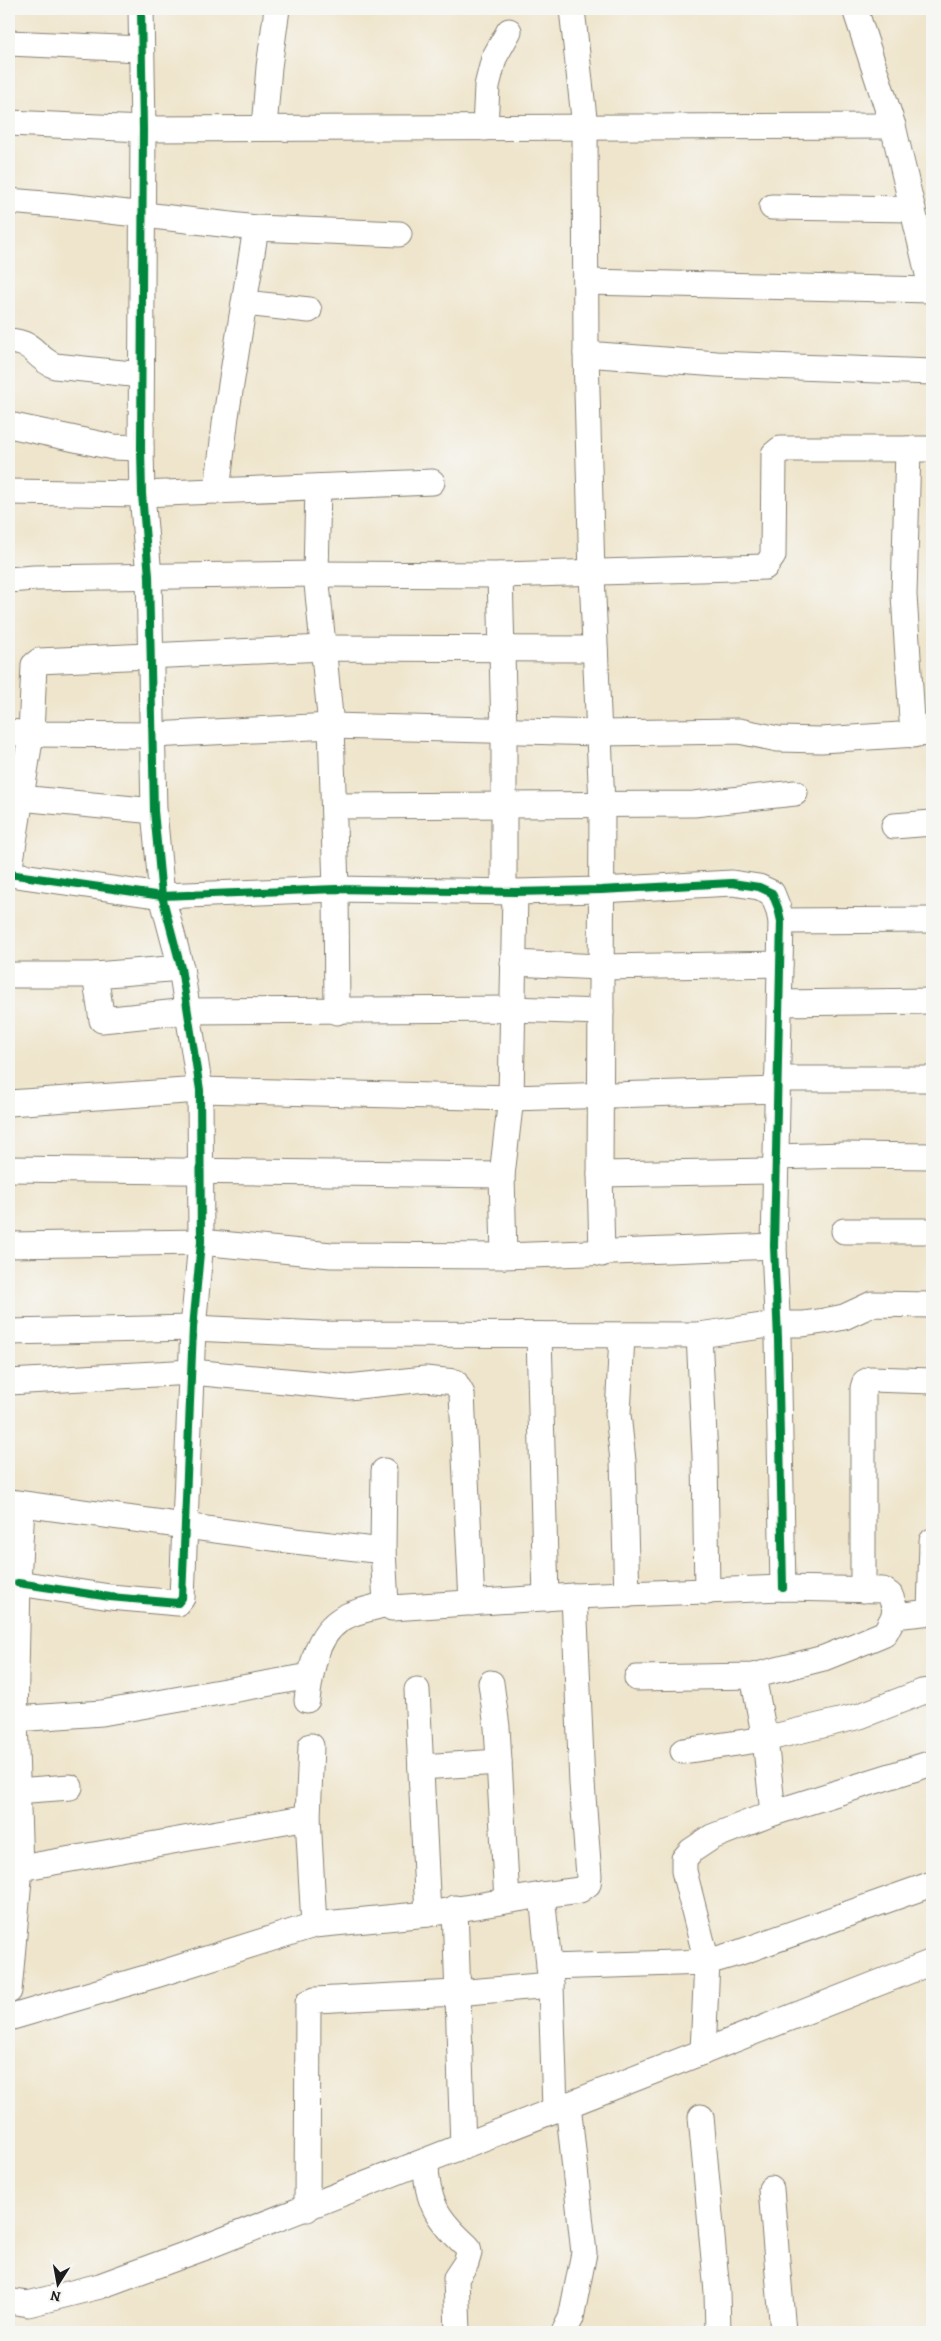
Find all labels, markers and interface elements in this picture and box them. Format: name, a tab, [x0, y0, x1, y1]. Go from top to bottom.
north arrow	[32, 2258, 82, 2308]
text: N	[49, 2286, 62, 2307]

